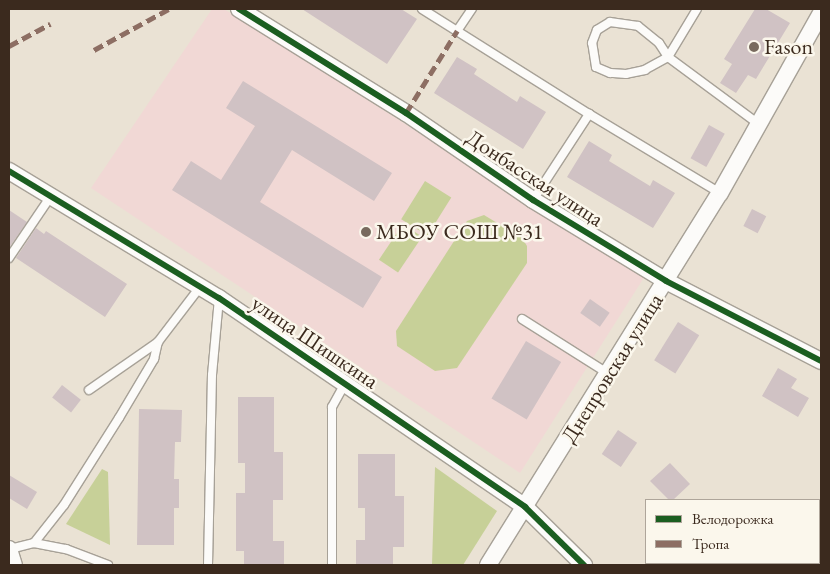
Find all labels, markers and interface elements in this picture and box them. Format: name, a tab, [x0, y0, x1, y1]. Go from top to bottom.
place label: Fason	[764, 34, 813, 60]
marker: Fason	[748, 41, 760, 53]
street label: Донбасская улица	[461, 124, 609, 232]
place label: МБОУ СОШ №31	[376, 219, 543, 245]
marker: МБОУ СОШ №31	[360, 226, 372, 238]
street label: Днепровская улица	[555, 288, 669, 448]
street label: улица Шишкина	[246, 290, 384, 394]
legend	[645, 499, 820, 564]
text: Велодорожка	[692, 509, 773, 528]
text: Тропа	[692, 534, 729, 553]

